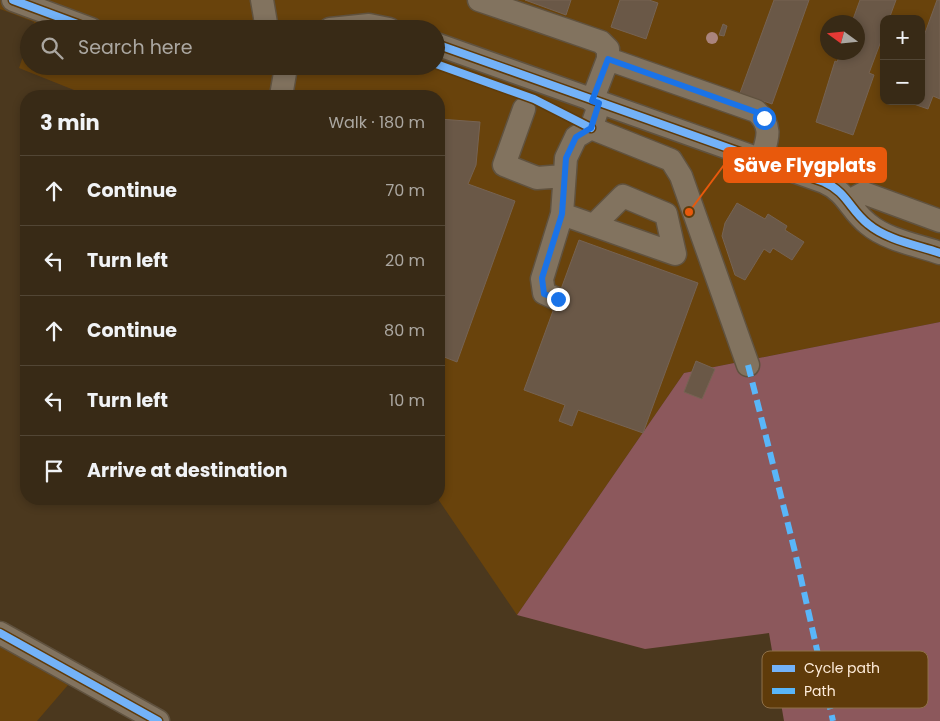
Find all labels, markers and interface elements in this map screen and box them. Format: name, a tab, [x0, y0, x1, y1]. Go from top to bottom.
north arrow	[820, 15, 865, 60]
map controls	[880, 15, 925, 105]
button: +	[880, 15, 925, 60]
search box	[20, 20, 445, 75]
icon: search	[38, 34, 66, 62]
text: Search here	[78, 34, 192, 61]
button: −	[880, 60, 925, 105]
route start	[753, 107, 776, 130]
text: 3 min	[40, 108, 100, 137]
text: Walk · 180 m	[328, 111, 425, 134]
callout: Säve Flygplats	[724, 148, 886, 182]
text: Säve Flygplats	[734, 152, 876, 179]
icon: ahead	[40, 177, 68, 205]
text: Continue	[87, 177, 177, 204]
text: 70 m	[385, 179, 425, 202]
icon: left	[40, 247, 68, 275]
text: Turn left	[87, 247, 168, 274]
text: 20 m	[385, 249, 425, 272]
route end	[547, 288, 570, 311]
icon: ahead	[40, 317, 68, 345]
text: Continue	[87, 317, 177, 344]
text: 80 m	[384, 319, 425, 342]
icon: left	[40, 387, 68, 415]
text: Turn left	[87, 387, 168, 414]
text: 10 m	[389, 389, 425, 412]
icon: arrive	[40, 457, 68, 485]
text: Arrive at destination	[87, 457, 288, 484]
legend	[762, 651, 928, 708]
text: Cycle path	[804, 658, 880, 678]
text: Path	[804, 681, 836, 701]

